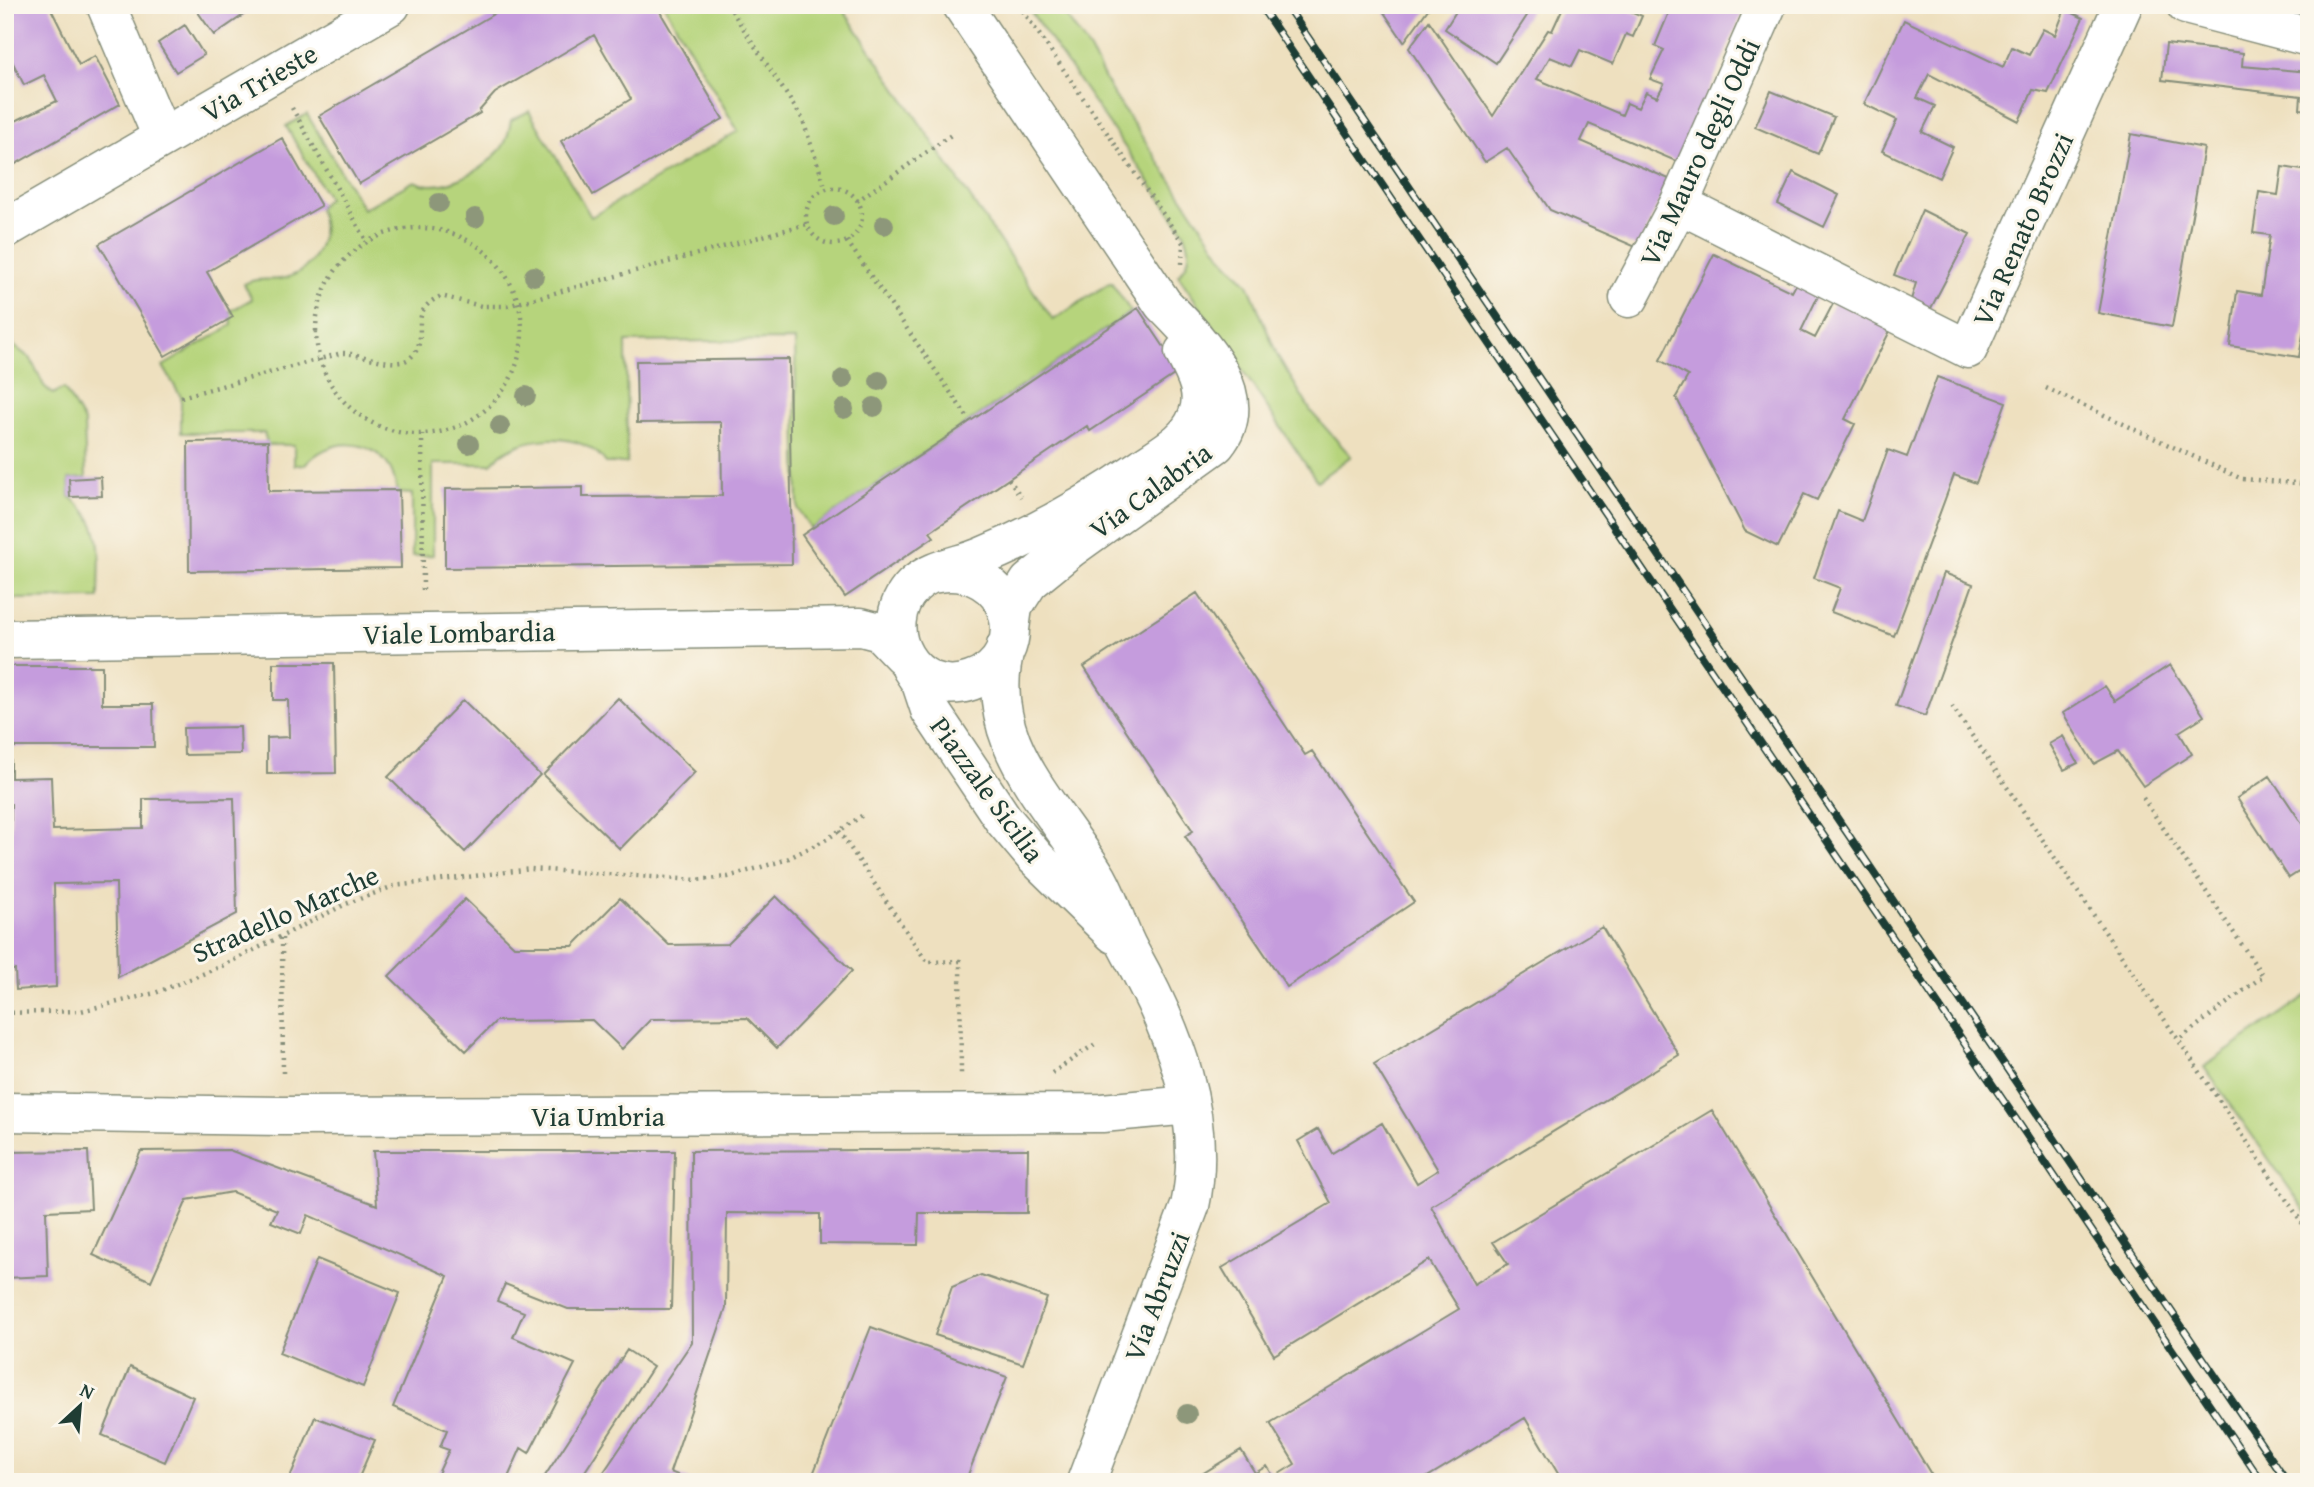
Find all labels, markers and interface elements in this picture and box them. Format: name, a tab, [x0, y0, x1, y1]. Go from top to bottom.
street label: Via Mauro degli Oddi	[1628, 31, 1770, 273]
street label: Via Trieste	[193, 32, 325, 132]
street label: Via Renato Brozzi	[1961, 126, 2083, 332]
street label: Via Calabria	[1080, 431, 1220, 548]
street label: Viale Lombardia	[362, 610, 556, 654]
street label: Piazzale Sicilia	[921, 707, 1056, 871]
street label: Stradello Marche	[185, 854, 385, 972]
street label: Via Umbria	[531, 1095, 666, 1136]
street label: Via Abruzzi	[1112, 1225, 1200, 1367]
north arrow	[46, 1372, 116, 1442]
text: N	[76, 1375, 100, 1406]

